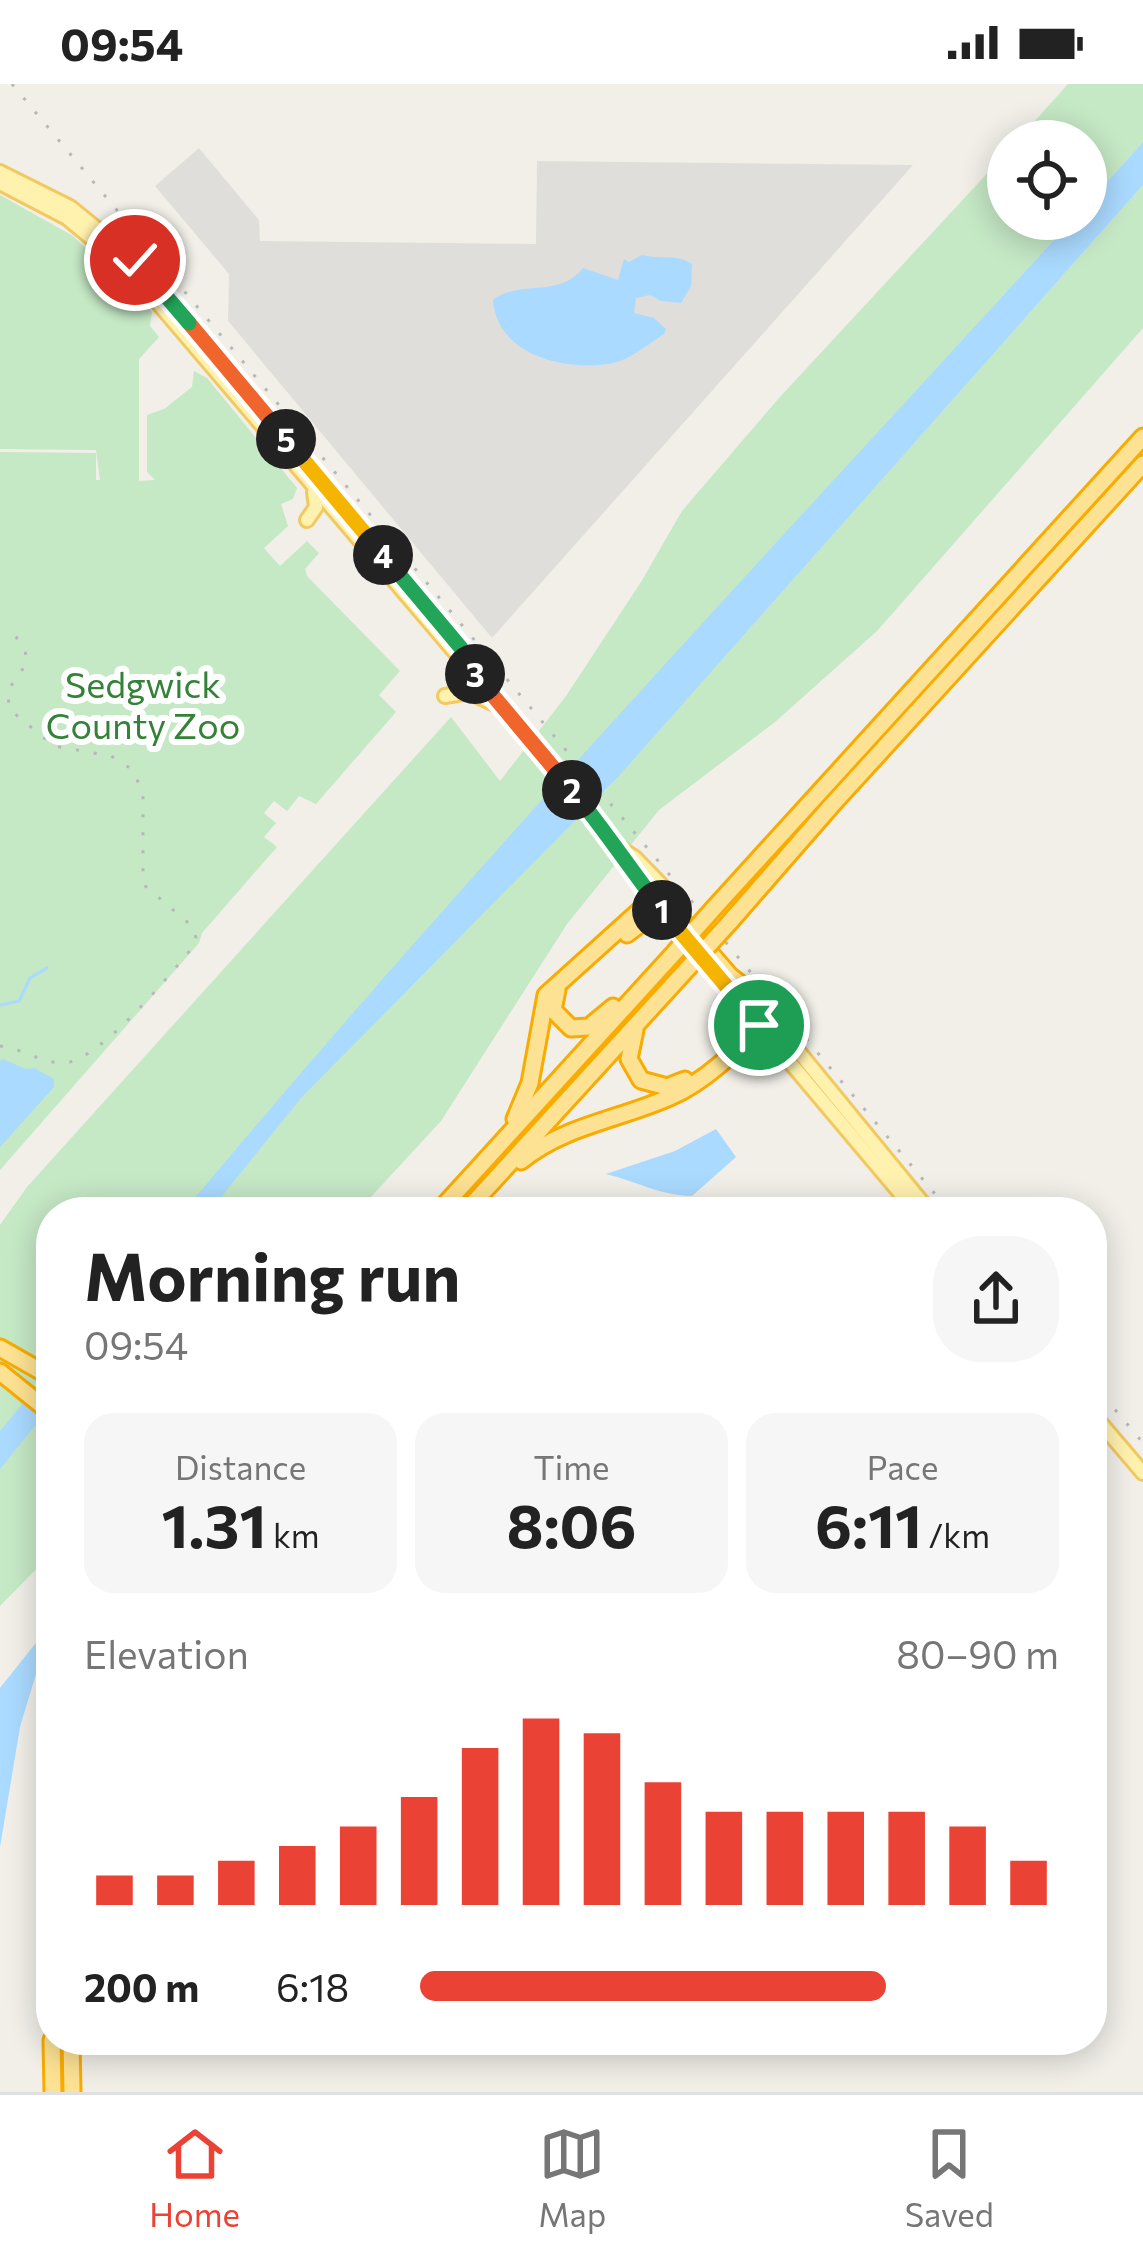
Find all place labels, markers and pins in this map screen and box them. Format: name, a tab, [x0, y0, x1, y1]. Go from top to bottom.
pin	[84, 209, 186, 311]
pin: 5	[256, 409, 316, 469]
pin: 4	[353, 525, 413, 585]
pin: 3	[445, 644, 505, 704]
pin: 2	[542, 760, 602, 820]
pin: 1	[632, 880, 692, 940]
pin	[708, 974, 810, 1076]

